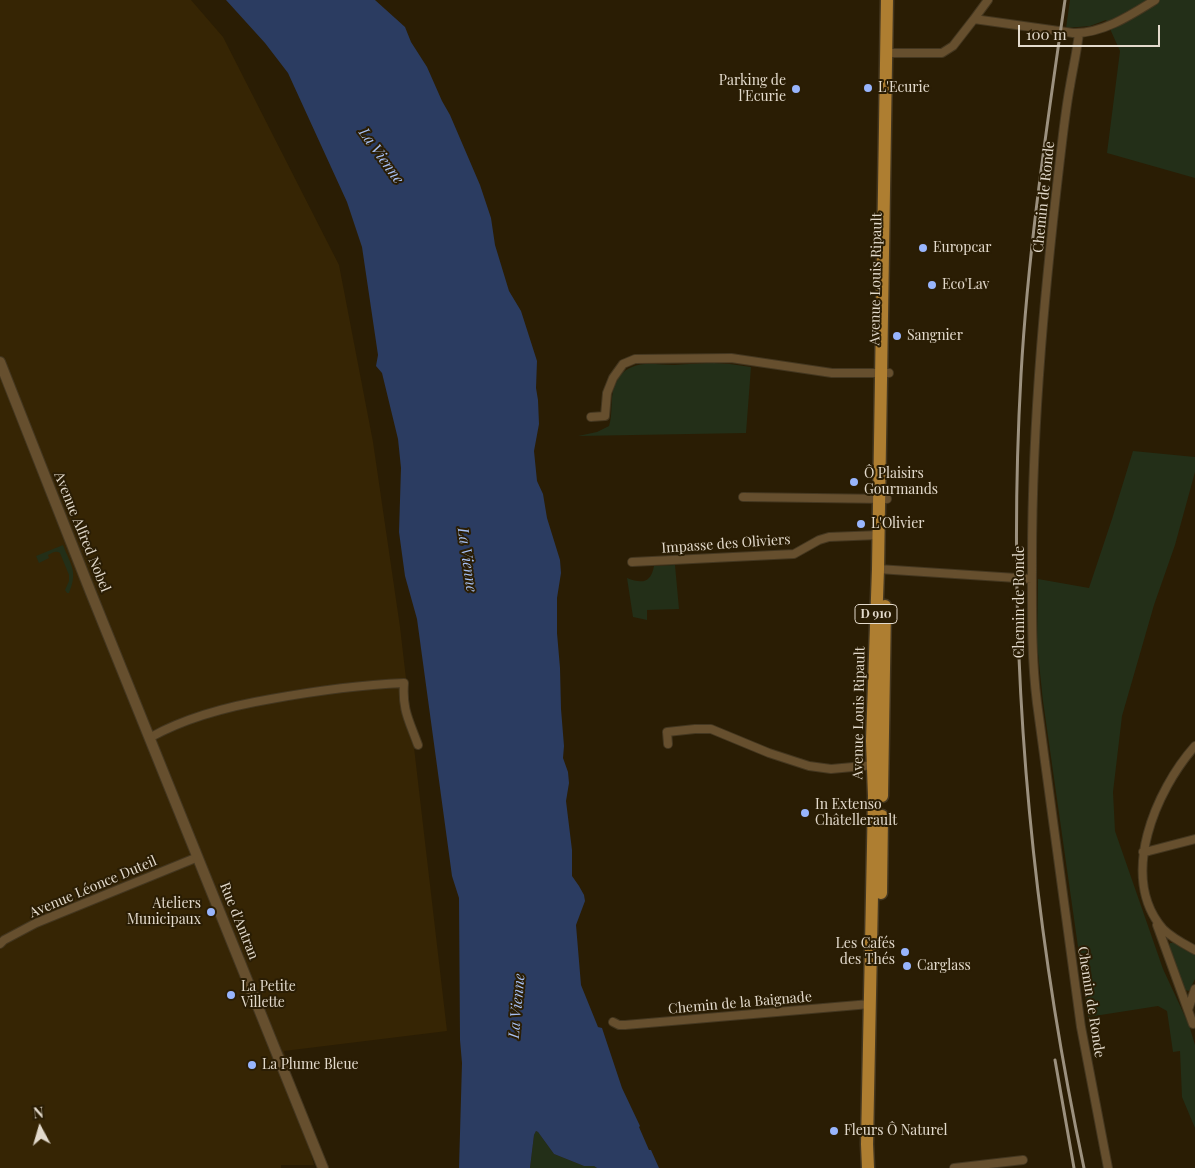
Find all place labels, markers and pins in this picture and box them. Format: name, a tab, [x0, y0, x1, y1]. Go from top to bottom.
place label: Parking de l'Ecurie	[719, 73, 786, 105]
place label: L'Ecurie	[878, 80, 930, 96]
marker: L'Ecurie	[862, 82, 874, 94]
marker: Parking de l'Ecurie	[790, 83, 802, 95]
place label: Europcar	[933, 240, 991, 256]
marker: Europcar	[917, 242, 929, 254]
place label: Eco'Lav	[942, 277, 989, 293]
marker: Eco'Lav	[926, 279, 938, 291]
place label: Sangnier	[907, 328, 963, 344]
marker: Sangnier	[891, 330, 903, 342]
place label: Ô Plaisirs Gourmands	[864, 466, 938, 498]
marker: Ô Plaisirs Gourmands	[848, 476, 860, 488]
place label: L'Olivier	[871, 516, 924, 532]
marker: L'Olivier	[855, 518, 867, 530]
place label: In Extenso Châtellerault	[815, 797, 897, 830]
marker: In Extenso Châtellerault	[799, 807, 811, 819]
place label: Ateliers Municipaux	[127, 896, 201, 929]
marker: Ateliers Municipaux	[205, 906, 217, 918]
place label: Les Cafés des Thés	[836, 936, 895, 969]
marker: Les Cafés des Thés	[899, 946, 911, 958]
place label: Carglass	[917, 958, 971, 974]
marker: Carglass	[901, 960, 913, 972]
place label: La Petite Villette	[241, 979, 296, 1012]
marker: La Petite Villette	[225, 989, 237, 1001]
place label: La Plume Bleue	[262, 1057, 359, 1073]
marker: La Plume Bleue	[246, 1059, 258, 1071]
place label: Fleurs Ô Naturel	[844, 1123, 947, 1139]
marker: Fleurs Ô Naturel	[828, 1125, 840, 1137]

